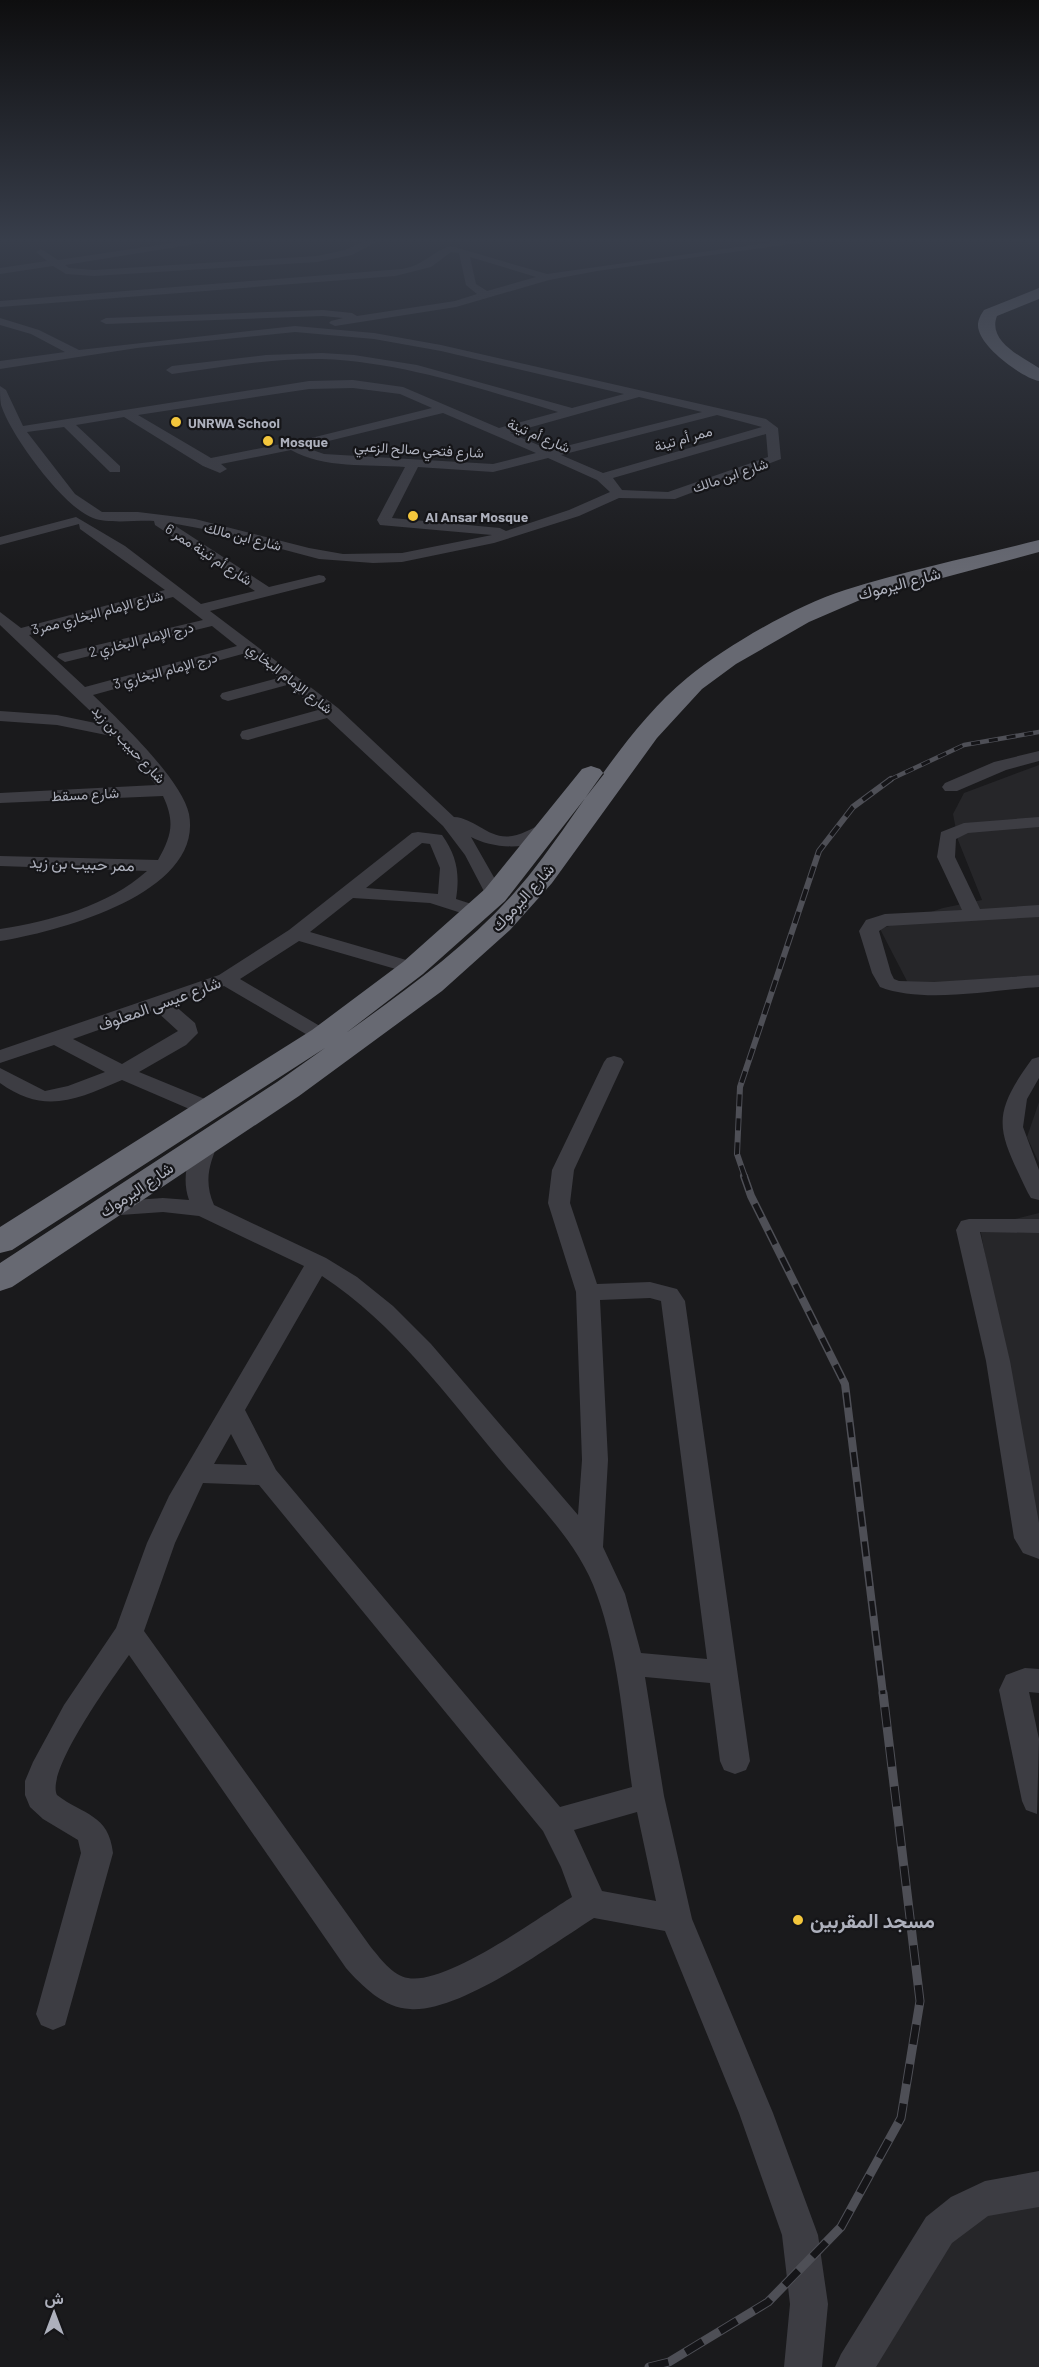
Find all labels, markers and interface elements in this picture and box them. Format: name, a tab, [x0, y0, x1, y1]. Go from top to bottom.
place label: UNRWA School	[188, 414, 280, 431]
street label: شارع أم تينة	[504, 414, 573, 459]
marker: UNRWA School	[169, 415, 183, 429]
street label: ممر أم تينة	[652, 422, 714, 455]
place label: Mosque	[280, 433, 328, 450]
marker: Mosque	[261, 434, 275, 448]
street label: شارع فتحي صالح الزعبي	[354, 437, 484, 465]
street label: شارع ابن مالك	[690, 454, 771, 499]
place label: Al Ansar Mosque	[425, 508, 529, 525]
marker: Al Ansar Mosque	[406, 509, 420, 523]
street label: شارع ابن مالك	[202, 518, 283, 557]
street label: شارع أم تينة ممر 6	[161, 520, 256, 591]
street label: شارع اليرموك	[856, 563, 943, 606]
street label: شارع الإمام البخاري ممر3	[29, 586, 166, 642]
street label: درج الإمام البخاري 2	[87, 618, 196, 664]
street label: شارع الإمام البخاري	[241, 639, 336, 720]
street label: درج الإمام البخاري 3	[111, 648, 220, 696]
street label: شارع حبيب بن زيد	[87, 702, 169, 788]
street label: شارع مسقط	[51, 784, 120, 807]
street label: ممر حبيب بن زيد	[29, 852, 135, 876]
street label: شارع اليرموك	[487, 859, 560, 937]
street label: شارع عيسى المعلوف	[95, 972, 224, 1037]
street label: شارع اليرموك	[96, 1157, 178, 1223]
place label: مسجد المقربين	[810, 1908, 935, 1934]
marker: مسجد المقربين	[791, 1913, 805, 1927]
north arrow	[24, 2283, 84, 2343]
text: ش	[44, 2288, 64, 2308]

